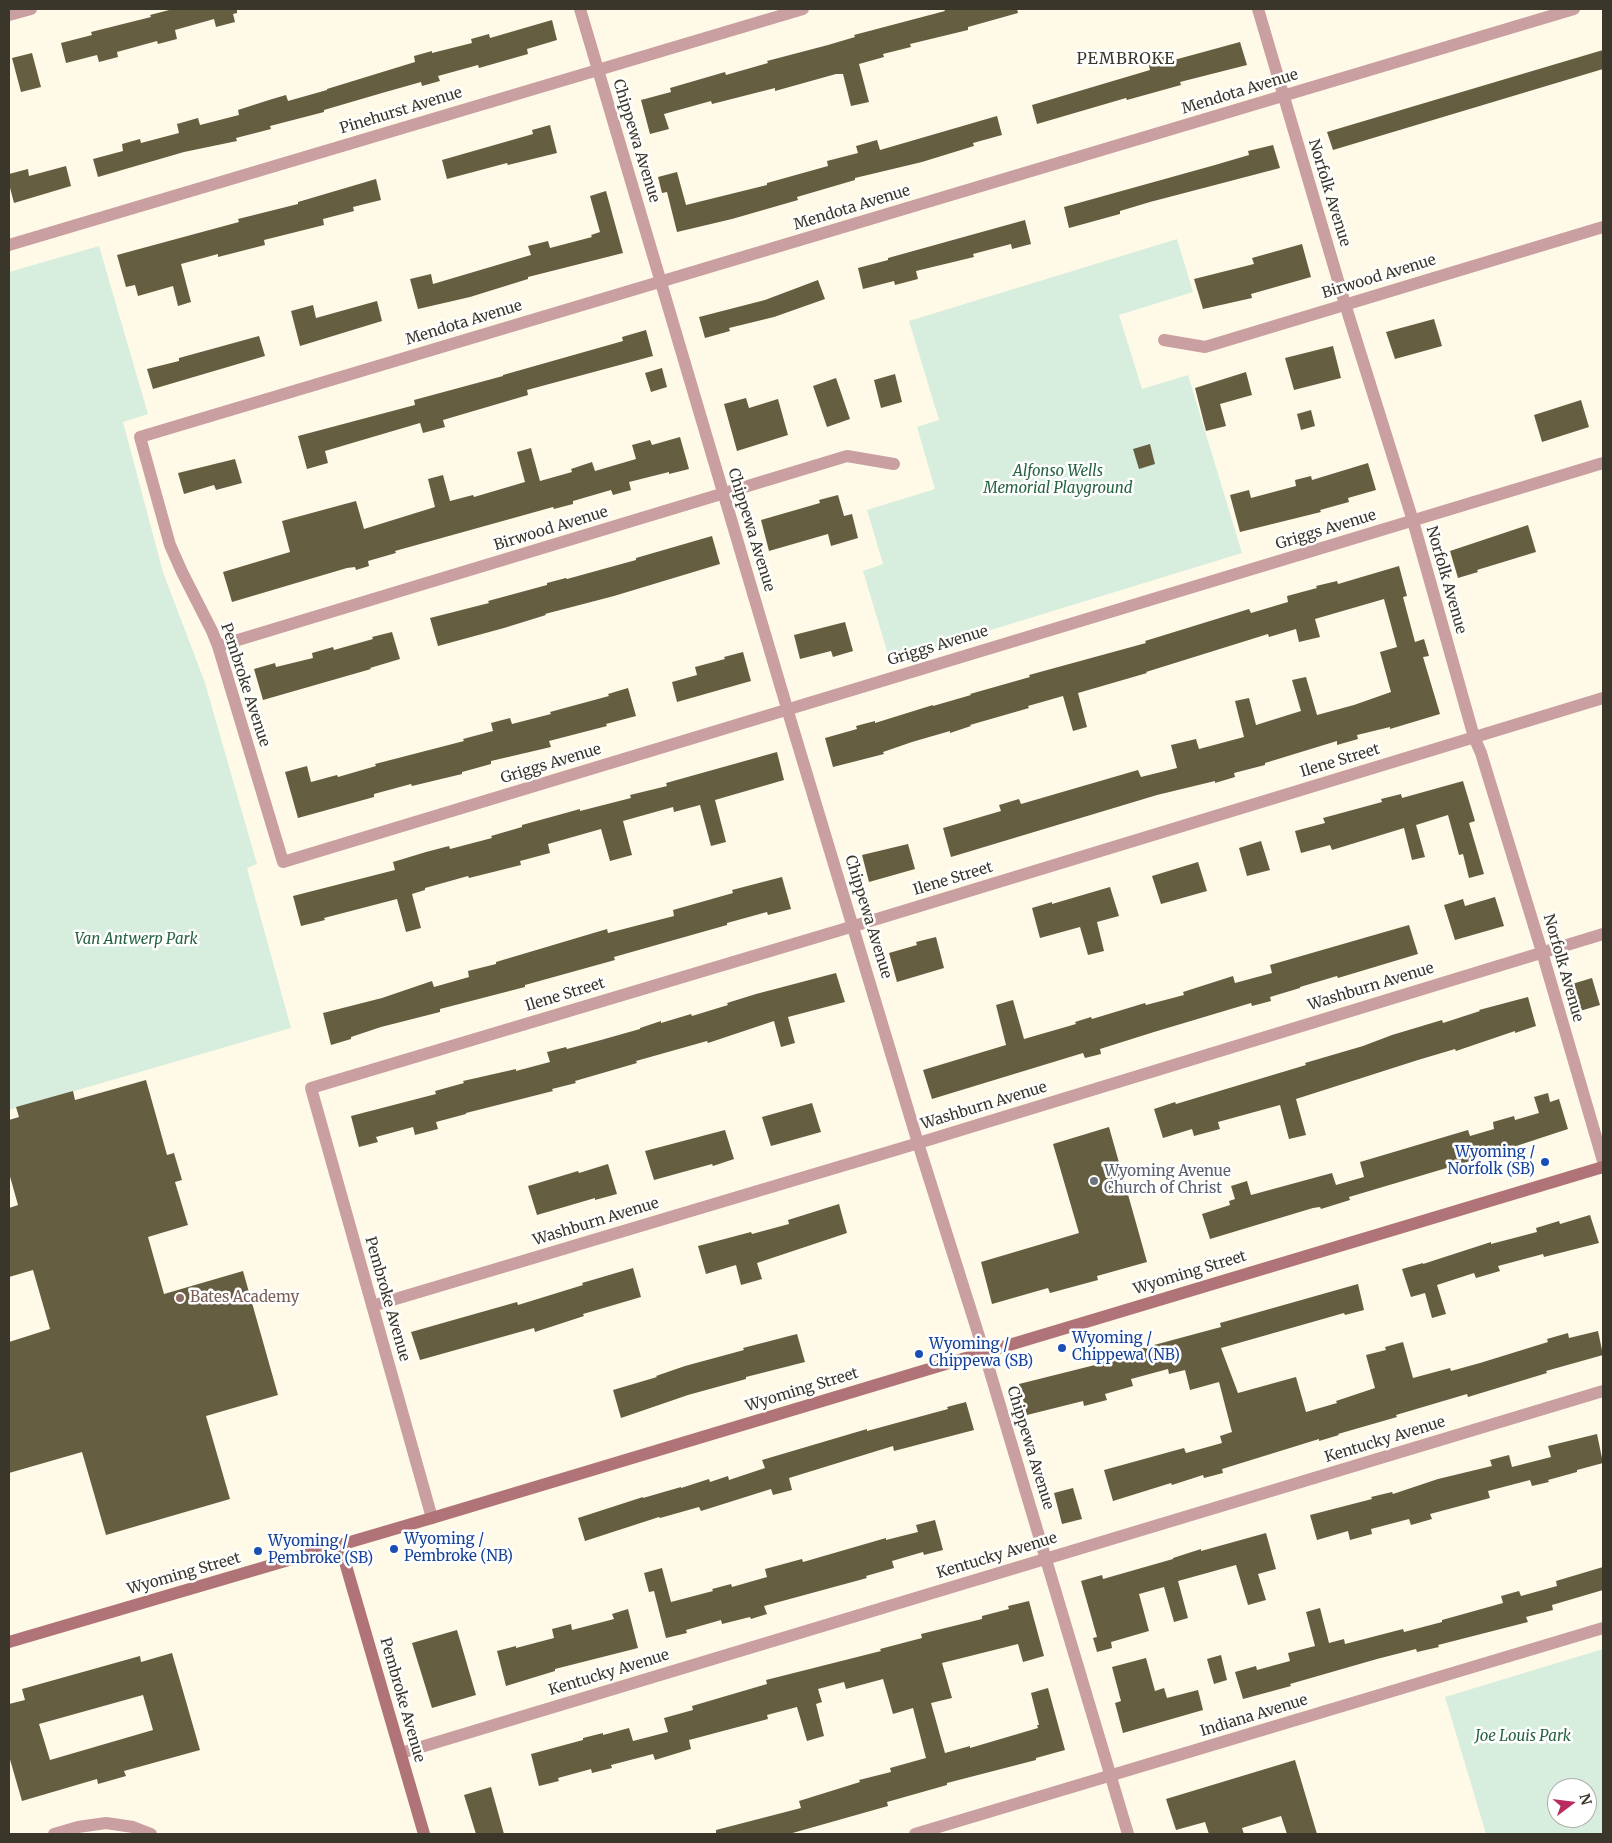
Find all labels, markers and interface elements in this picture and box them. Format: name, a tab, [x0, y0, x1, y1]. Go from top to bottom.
district label: PEMBROKE	[1076, 49, 1176, 69]
street label: Mendota Avenue	[1180, 66, 1300, 118]
street label: Chippewa Avenue	[609, 77, 663, 205]
street label: Pinehurst Avenue	[338, 84, 464, 138]
street label: Norfolk Avenue	[1304, 137, 1354, 249]
street label: Mendota Avenue	[792, 182, 912, 234]
street label: Birwood Avenue	[1320, 251, 1438, 303]
street label: Mendota Avenue	[404, 297, 524, 349]
park label: Alfonso Wells Memorial Playground	[984, 463, 1132, 498]
street label: Chippewa Avenue	[724, 466, 778, 594]
street label: Birwood Avenue	[492, 503, 610, 555]
street label: Griggs Avenue	[1274, 506, 1378, 554]
street label: Norfolk Avenue	[1422, 524, 1470, 636]
street label: Pembroke Avenue	[217, 621, 273, 749]
street label: Griggs Avenue	[886, 622, 990, 670]
street label: Griggs Avenue	[499, 740, 603, 788]
street label: Ilene Street	[1298, 740, 1382, 782]
street label: Chippewa Avenue	[841, 853, 895, 981]
street label: Ilene Street	[911, 858, 995, 900]
street label: Norfolk Avenue	[1539, 912, 1587, 1024]
park label: Van Antwerp Park	[74, 931, 198, 949]
street label: Washburn Avenue	[1306, 959, 1436, 1015]
street label: Ilene Street	[523, 974, 607, 1016]
street label: Washburn Avenue	[919, 1078, 1049, 1134]
place label: Wyoming / Norfolk (SB)	[1448, 1144, 1535, 1179]
marker: Wyoming / Norfolk (SB)	[1539, 1156, 1551, 1168]
place label: Wyoming Avenue Church of Christ	[1104, 1163, 1231, 1198]
marker: Wyoming Avenue Church of Christ	[1088, 1175, 1100, 1187]
street label: Washburn Avenue	[531, 1194, 661, 1250]
street label: Pembroke Avenue	[361, 1235, 413, 1363]
street label: Wyoming Street	[1131, 1247, 1249, 1299]
place label: Bates Academy	[190, 1289, 299, 1307]
marker: Bates Academy	[174, 1292, 186, 1304]
place label: Wyoming / Chippewa (NB)	[1072, 1330, 1180, 1365]
place label: Wyoming / Chippewa (SB)	[929, 1336, 1033, 1371]
marker: Wyoming / Chippewa (NB)	[1056, 1342, 1068, 1354]
marker: Wyoming / Chippewa (SB)	[913, 1348, 925, 1360]
street label: Wyoming Street	[743, 1364, 861, 1416]
street label: Chippewa Avenue	[1003, 1384, 1057, 1512]
street label: Kentucky Avenue	[1323, 1413, 1447, 1467]
street label: Kentucky Avenue	[935, 1529, 1059, 1583]
place label: Wyoming / Pembroke (NB)	[404, 1531, 513, 1566]
place label: Wyoming / Pembroke (SB)	[268, 1533, 373, 1568]
marker: Wyoming / Pembroke (NB)	[388, 1543, 400, 1555]
marker: Wyoming / Pembroke (SB)	[252, 1545, 264, 1557]
street label: Wyoming Street	[125, 1549, 243, 1599]
street label: Pembroke Avenue	[376, 1636, 428, 1764]
street label: Kentucky Avenue	[547, 1646, 671, 1700]
street label: Indiana Avenue	[1198, 1691, 1310, 1741]
park label: Joe Louis Park	[1475, 1728, 1571, 1746]
north arrow	[1547, 1778, 1597, 1828]
text: N	[1575, 1792, 1596, 1807]

